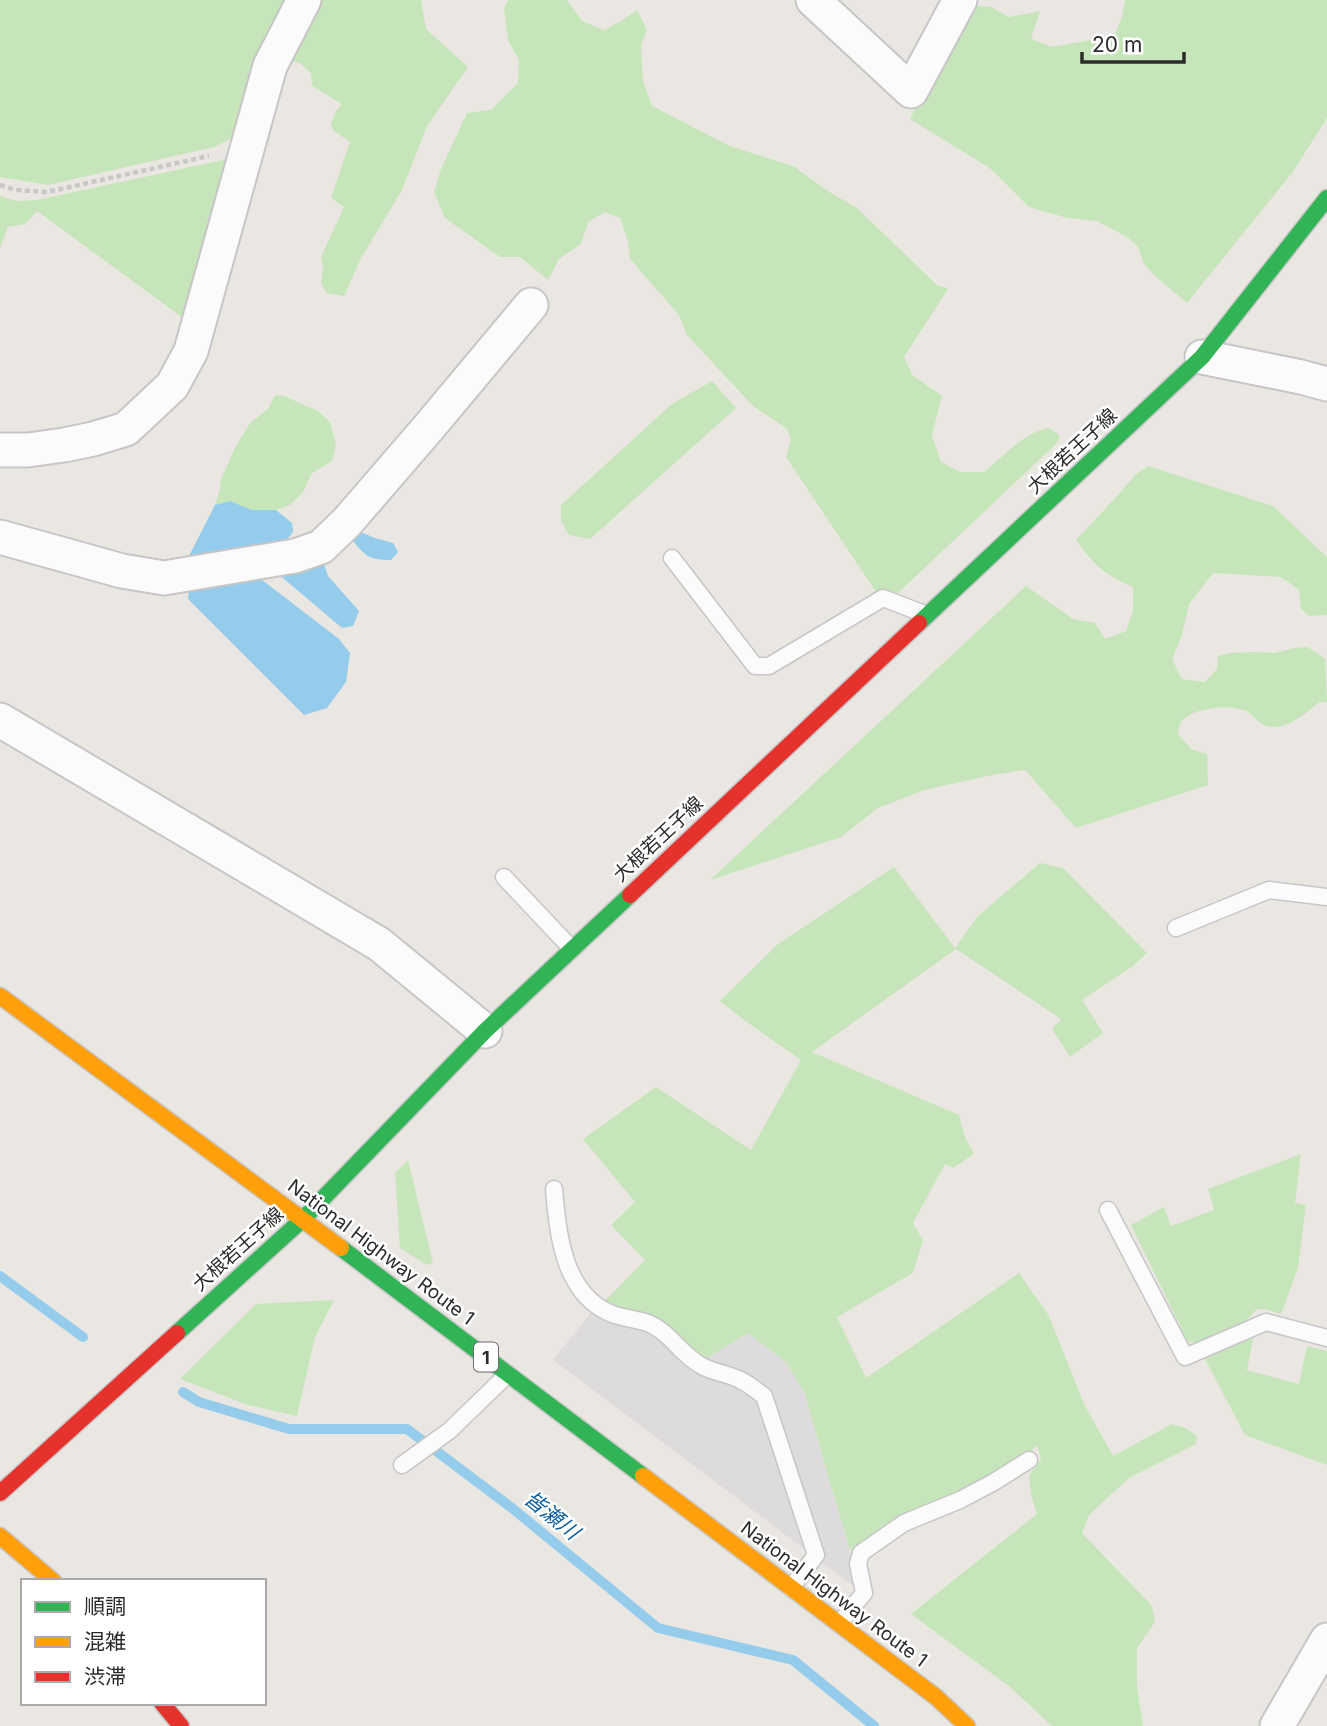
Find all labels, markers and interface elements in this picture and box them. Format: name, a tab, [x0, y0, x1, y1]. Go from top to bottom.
scale bar	[1082, 21, 1184, 65]
text: 20 m	[1092, 32, 1142, 57]
street label: 大根若王子線	[1022, 404, 1122, 498]
street label: 大根若王子線	[608, 792, 708, 886]
street label: National Highway Route 1	[283, 1174, 479, 1330]
street label: 大根若王子線	[188, 1202, 288, 1296]
road number: 1	[474, 1342, 498, 1372]
water label: 皆瀬川	[520, 1485, 586, 1546]
street label: National Highway Route 1	[736, 1516, 932, 1672]
legend	[21, 1579, 266, 1705]
text: 順調	[84, 1594, 126, 1619]
text: 混雑	[84, 1629, 126, 1654]
text: 渋滞	[84, 1664, 126, 1689]

